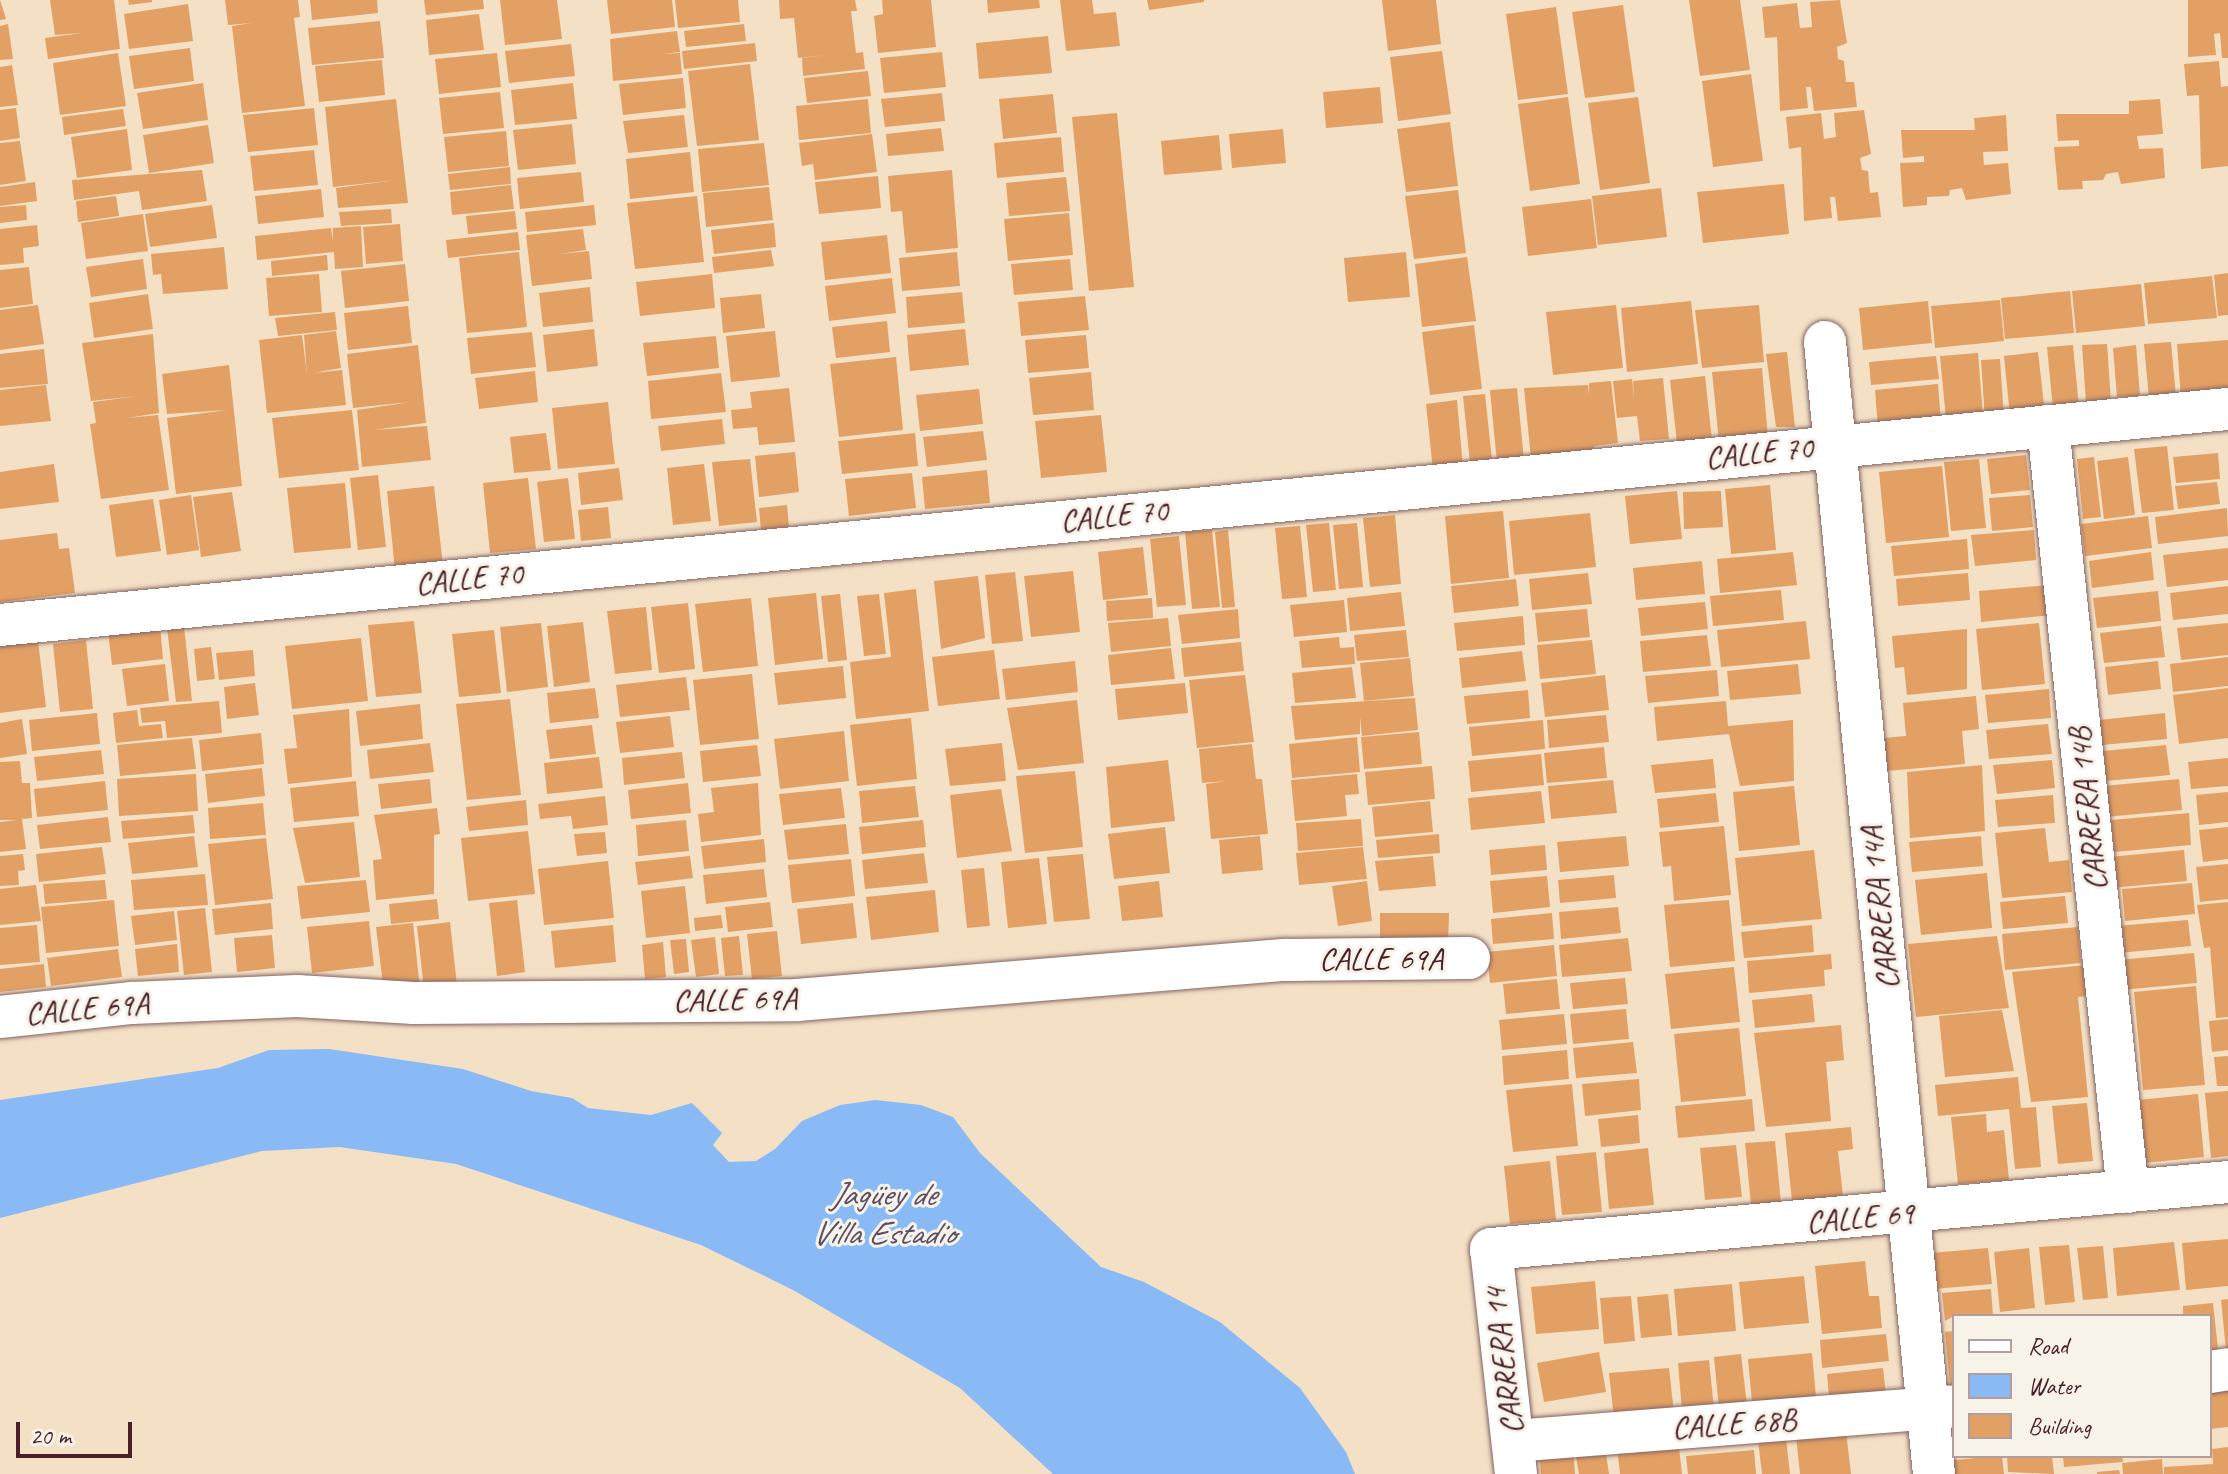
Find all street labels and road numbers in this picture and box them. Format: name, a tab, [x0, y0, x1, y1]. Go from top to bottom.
street label: CALLE 70	[1703, 428, 1815, 478]
street label: CALLE 70	[1058, 491, 1170, 541]
street label: CALLE 70	[413, 554, 525, 604]
street label: CARRERA 14B	[2060, 725, 2116, 893]
street label: CARRERA 14A	[1852, 825, 1908, 991]
street label: CALLE 69A	[1319, 940, 1443, 978]
street label: CALLE 69A	[673, 980, 797, 1020]
street label: CALLE 69A	[24, 984, 150, 1034]
street label: CALLE 69	[1805, 1194, 1915, 1242]
street label: CARRERA 14	[1476, 1285, 1532, 1437]
street label: CALLE 68B	[1670, 1400, 1798, 1448]

